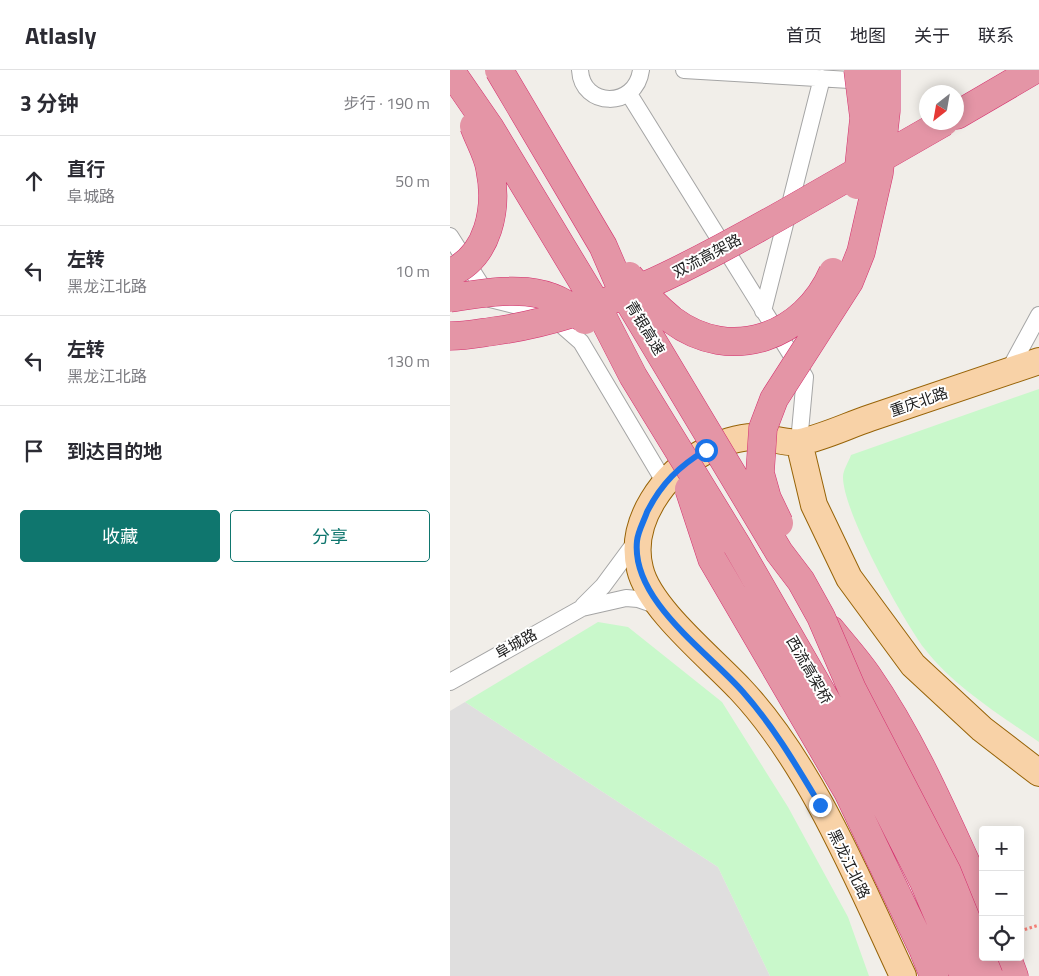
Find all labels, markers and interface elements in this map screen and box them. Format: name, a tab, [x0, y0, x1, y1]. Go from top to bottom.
text: Atlasly	[25, 17, 96, 53]
text: 首页	[786, 22, 822, 49]
text: 地图	[850, 22, 886, 49]
text: 关于	[914, 22, 950, 49]
text: 联系	[978, 22, 1014, 49]
north arrow	[919, 85, 964, 130]
text: 3 分钟	[20, 87, 78, 119]
text: 步行 · 190 m	[344, 91, 430, 115]
text: 直行	[67, 154, 105, 183]
icon: ahead	[20, 167, 48, 195]
text: 50 m	[395, 169, 430, 193]
text: 阜城路	[67, 184, 115, 208]
street label: 双流高架路	[668, 228, 745, 283]
text: 左转	[67, 244, 105, 273]
icon: left	[20, 257, 48, 285]
text: 10 m	[395, 259, 430, 283]
text: 黑龙江北路	[67, 274, 147, 298]
street label: 青银高速	[620, 296, 671, 359]
text: 左转	[67, 334, 105, 363]
icon: left	[20, 347, 48, 375]
text: 130 m	[386, 349, 430, 373]
text: 黑龙江北路	[67, 364, 147, 388]
street label: 重庆北路	[887, 381, 951, 422]
text: 到达目的地	[67, 436, 162, 465]
icon: arrive	[20, 437, 48, 465]
route start	[695, 439, 718, 462]
button: 收藏	[20, 510, 220, 562]
button: 分享	[230, 510, 430, 562]
street label: 阜城路	[490, 623, 541, 665]
street label: 西流高架桥	[781, 632, 838, 708]
route end	[809, 794, 832, 817]
street label: 黑龙江北路	[823, 825, 876, 903]
map controls	[979, 826, 1024, 961]
button: +	[979, 826, 1024, 871]
button: −	[979, 871, 1024, 916]
button: locate	[979, 916, 1024, 961]

